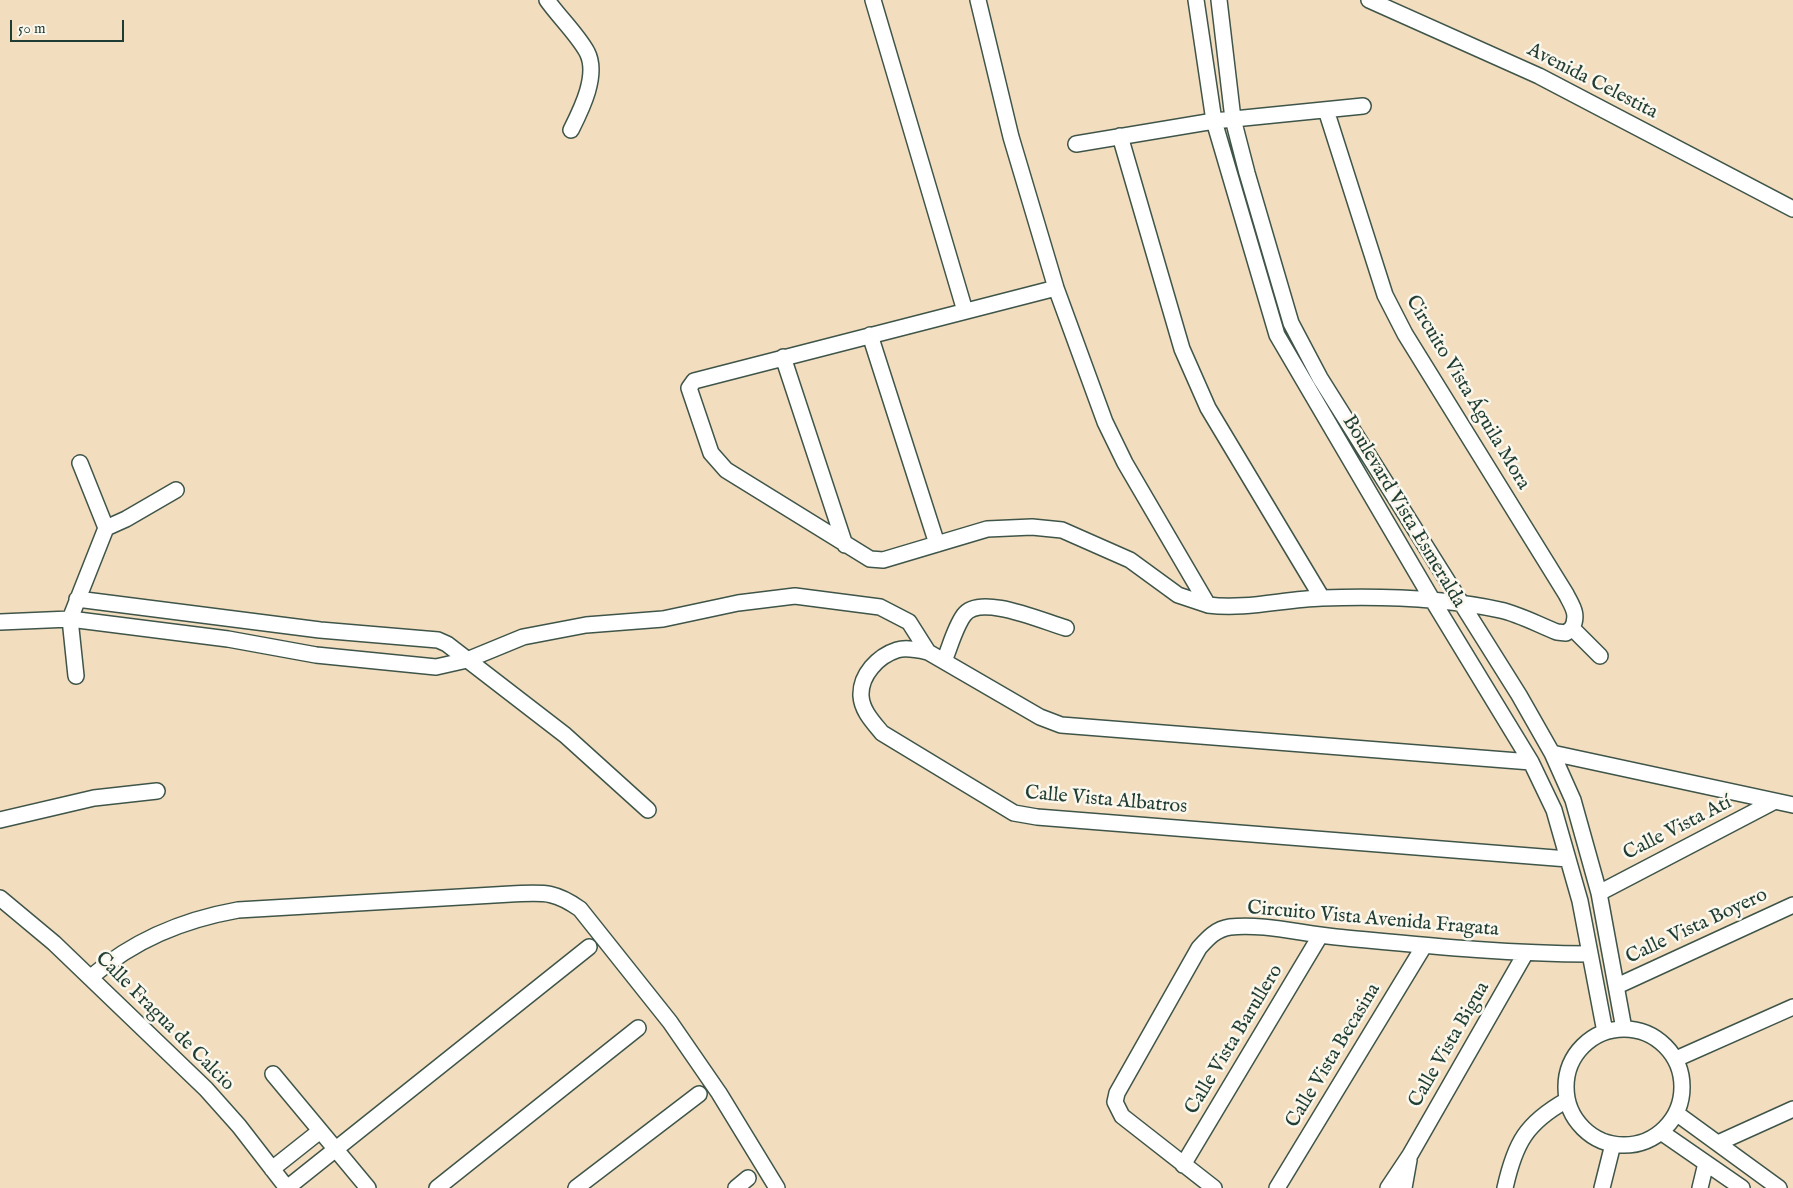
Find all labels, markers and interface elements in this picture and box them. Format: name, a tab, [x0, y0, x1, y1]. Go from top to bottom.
scale bar	[12, 10, 126, 42]
text: 50 m	[18, 19, 46, 38]
street label: Avenida Celestita	[1523, 39, 1661, 125]
street label: Circuito Vista Águila Mora	[1399, 292, 1535, 494]
street label: Boulevard Vista Esmeralda	[1336, 411, 1470, 613]
street label: Calle Vista Albatros	[1024, 782, 1188, 820]
street label: Calle Vista Atí	[1620, 791, 1736, 867]
street label: Calle Vista Boyero	[1622, 884, 1772, 970]
street label: Circuito Vista Avenida Fragata	[1246, 897, 1500, 943]
street label: Calle Fragua de Calcio	[89, 947, 239, 1097]
street label: Calle Vista Barullero	[1181, 961, 1289, 1119]
street label: Calle Vista Bigua	[1404, 978, 1496, 1112]
street label: Calle Vista Becasina	[1281, 980, 1387, 1132]

